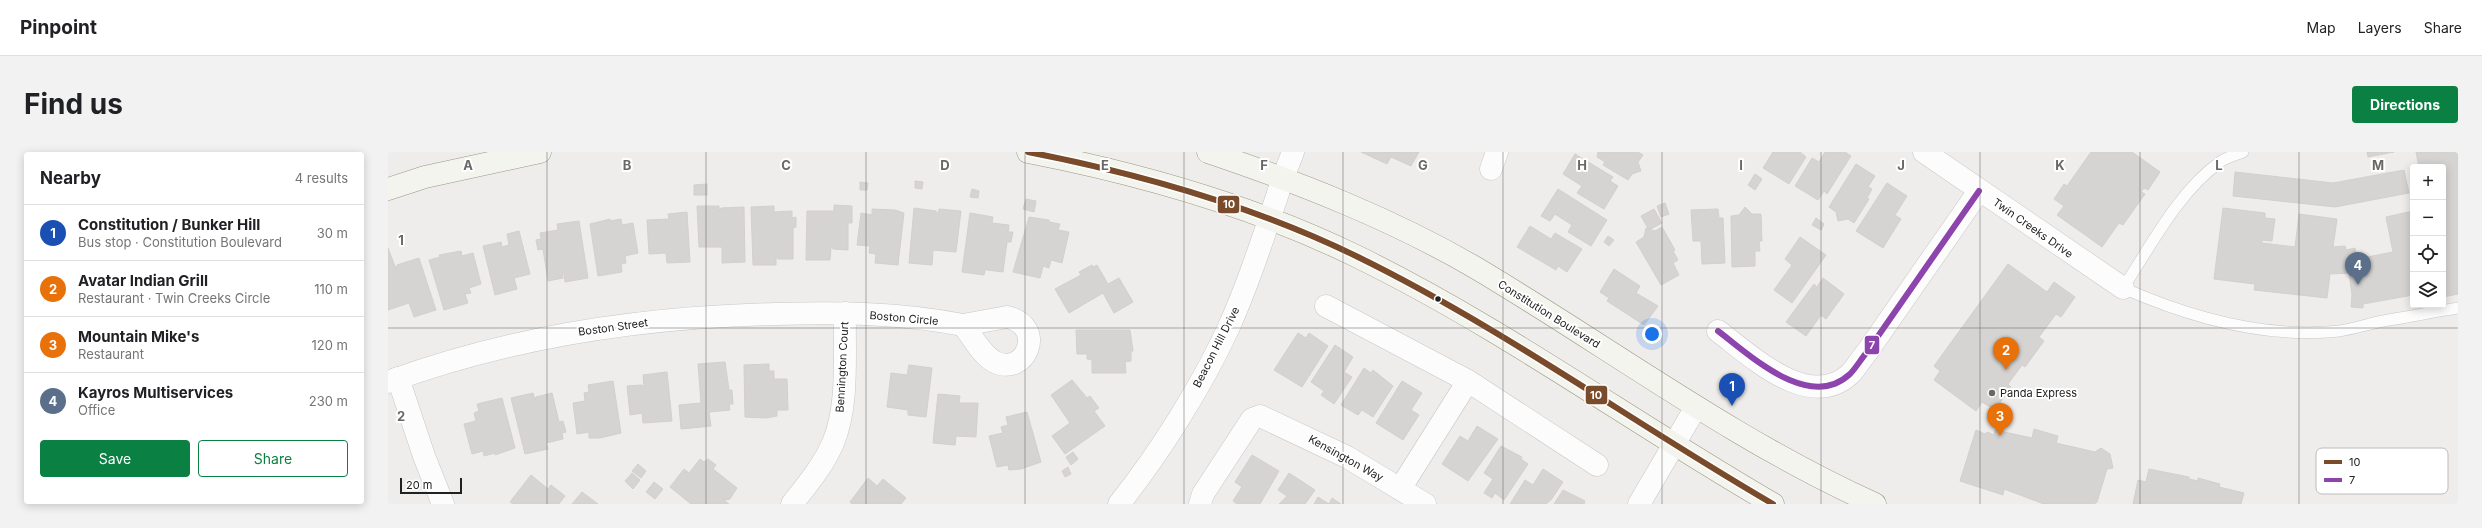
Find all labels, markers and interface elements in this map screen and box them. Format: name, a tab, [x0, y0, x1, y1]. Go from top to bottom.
text: Pinpoint	[20, 16, 97, 39]
text: Map	[2307, 19, 2336, 36]
text: Layers	[2358, 19, 2402, 36]
text: Share	[2424, 19, 2462, 36]
button: Directions	[2352, 86, 2458, 123]
text: Find us	[24, 87, 123, 121]
text: A	[463, 157, 473, 173]
text: B	[623, 157, 632, 173]
text: C	[781, 157, 791, 173]
text: D	[940, 157, 950, 173]
text: E	[1101, 157, 1109, 173]
text: F	[1260, 157, 1268, 173]
text: G	[1418, 157, 1428, 173]
text: H	[1577, 157, 1587, 173]
text: I	[1739, 157, 1743, 173]
text: J	[1897, 157, 1905, 173]
text: K	[2055, 157, 2065, 173]
text: L	[2215, 157, 2223, 173]
text: M	[2372, 157, 2384, 173]
map controls	[2410, 164, 2446, 308]
button: +	[2410, 164, 2446, 200]
text: Nearby	[40, 168, 101, 188]
text: 4 results	[295, 170, 348, 186]
line badge: 10	[1217, 195, 1240, 214]
street label: Twin Creeks Drive	[1990, 195, 2076, 261]
text: 10	[1223, 197, 1235, 211]
button: −	[2410, 200, 2446, 236]
text: Constitution / Bunker Hill	[78, 215, 260, 234]
text: 1	[50, 225, 56, 241]
text: 30 m	[317, 225, 348, 241]
text: 1	[398, 232, 404, 248]
text: Bus stop · Constitution Boulevard	[78, 234, 282, 250]
button: locate	[2410, 236, 2446, 272]
pin: 4	[2345, 252, 2371, 285]
text: Avatar Indian Grill	[78, 271, 208, 290]
button: layers	[2410, 272, 2446, 308]
street label: Constitution Boulevard	[1495, 277, 1603, 351]
text: 2	[49, 281, 57, 297]
text: 110 m	[314, 281, 348, 297]
text: Restaurant · Twin Creeks Circle	[78, 290, 270, 306]
unlabelled marker	[1433, 294, 1443, 304]
street label: Beacon Hill Drive	[1190, 304, 1242, 390]
street label: Boston Circle	[869, 308, 939, 328]
street label: Boston Street	[577, 315, 649, 339]
street label: Bennington Court	[833, 321, 851, 413]
your location	[1642, 324, 1662, 344]
text: Mountain Mike's	[78, 327, 200, 346]
line badge: 7	[1864, 335, 1880, 355]
text: 3	[49, 337, 57, 353]
text: 120 m	[312, 337, 348, 353]
pin: 2	[1993, 337, 2019, 370]
text: 7	[1869, 338, 1875, 352]
text: Restaurant	[78, 346, 144, 362]
pin: 1	[1719, 373, 1745, 406]
text: Kayros Multiservices	[78, 383, 233, 402]
line badge: 10	[1585, 385, 1608, 405]
place label: Panda Express	[2000, 386, 2077, 400]
text: 10	[1590, 388, 1602, 402]
marker: Panda Express	[1987, 388, 1997, 398]
text: 4	[49, 393, 57, 409]
text: 230 m	[309, 393, 348, 409]
text: Office	[78, 402, 115, 418]
pin: 3	[1987, 403, 2013, 436]
text: 2	[397, 408, 405, 424]
street label: Kensington Way	[1306, 432, 1386, 484]
button: Save	[40, 440, 190, 477]
button: Share	[198, 440, 348, 477]
legend	[2316, 448, 2448, 494]
text: 10	[2349, 455, 2360, 469]
text: 7	[2349, 473, 2355, 487]
scale bar	[400, 476, 462, 495]
text: 20 m	[406, 478, 432, 492]

